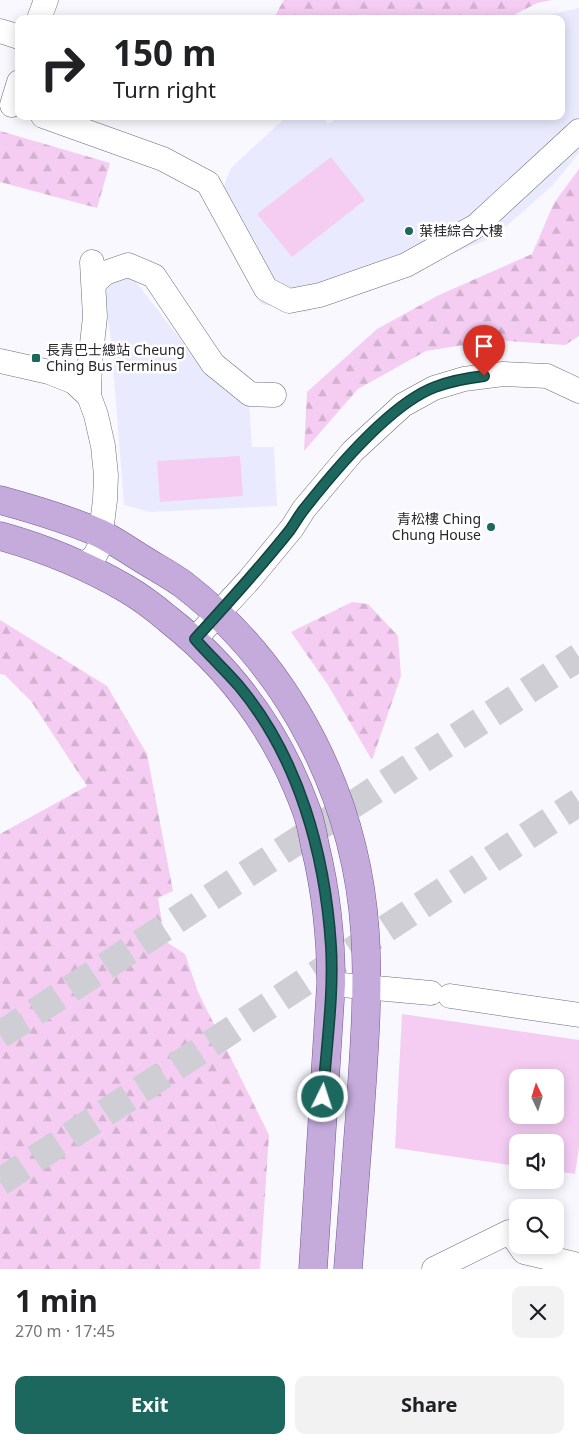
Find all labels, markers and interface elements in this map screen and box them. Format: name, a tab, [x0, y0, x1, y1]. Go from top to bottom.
text: 150 m	[113, 29, 216, 76]
icon: right	[30, 35, 95, 100]
text: Turn right	[113, 74, 216, 104]
place label: 葉桂綜合大樓	[419, 221, 503, 240]
marker: 葉桂綜合大樓	[403, 225, 415, 237]
pin	[463, 325, 505, 376]
icon: arrive	[470, 332, 498, 360]
place label: 長青巴士總站 Cheung Ching Bus Terminus	[46, 340, 185, 375]
marker: 長青巴士總站 Cheung Ching Bus Terminus	[30, 352, 42, 364]
place label: 青松樓 Ching Chung House	[392, 509, 481, 544]
marker: 青松樓 Ching Chung House	[485, 521, 497, 533]
north arrow	[509, 1069, 564, 1124]
map controls	[509, 1069, 564, 1254]
position arrow	[296, 1070, 348, 1122]
button: sound	[509, 1134, 564, 1189]
button: search	[509, 1199, 564, 1254]
text: 1 min	[15, 1280, 98, 1321]
button: close	[512, 1286, 564, 1338]
text: 270 m · 17:45	[15, 1320, 115, 1342]
button: Exit	[15, 1376, 285, 1434]
button: Share	[295, 1376, 564, 1434]

